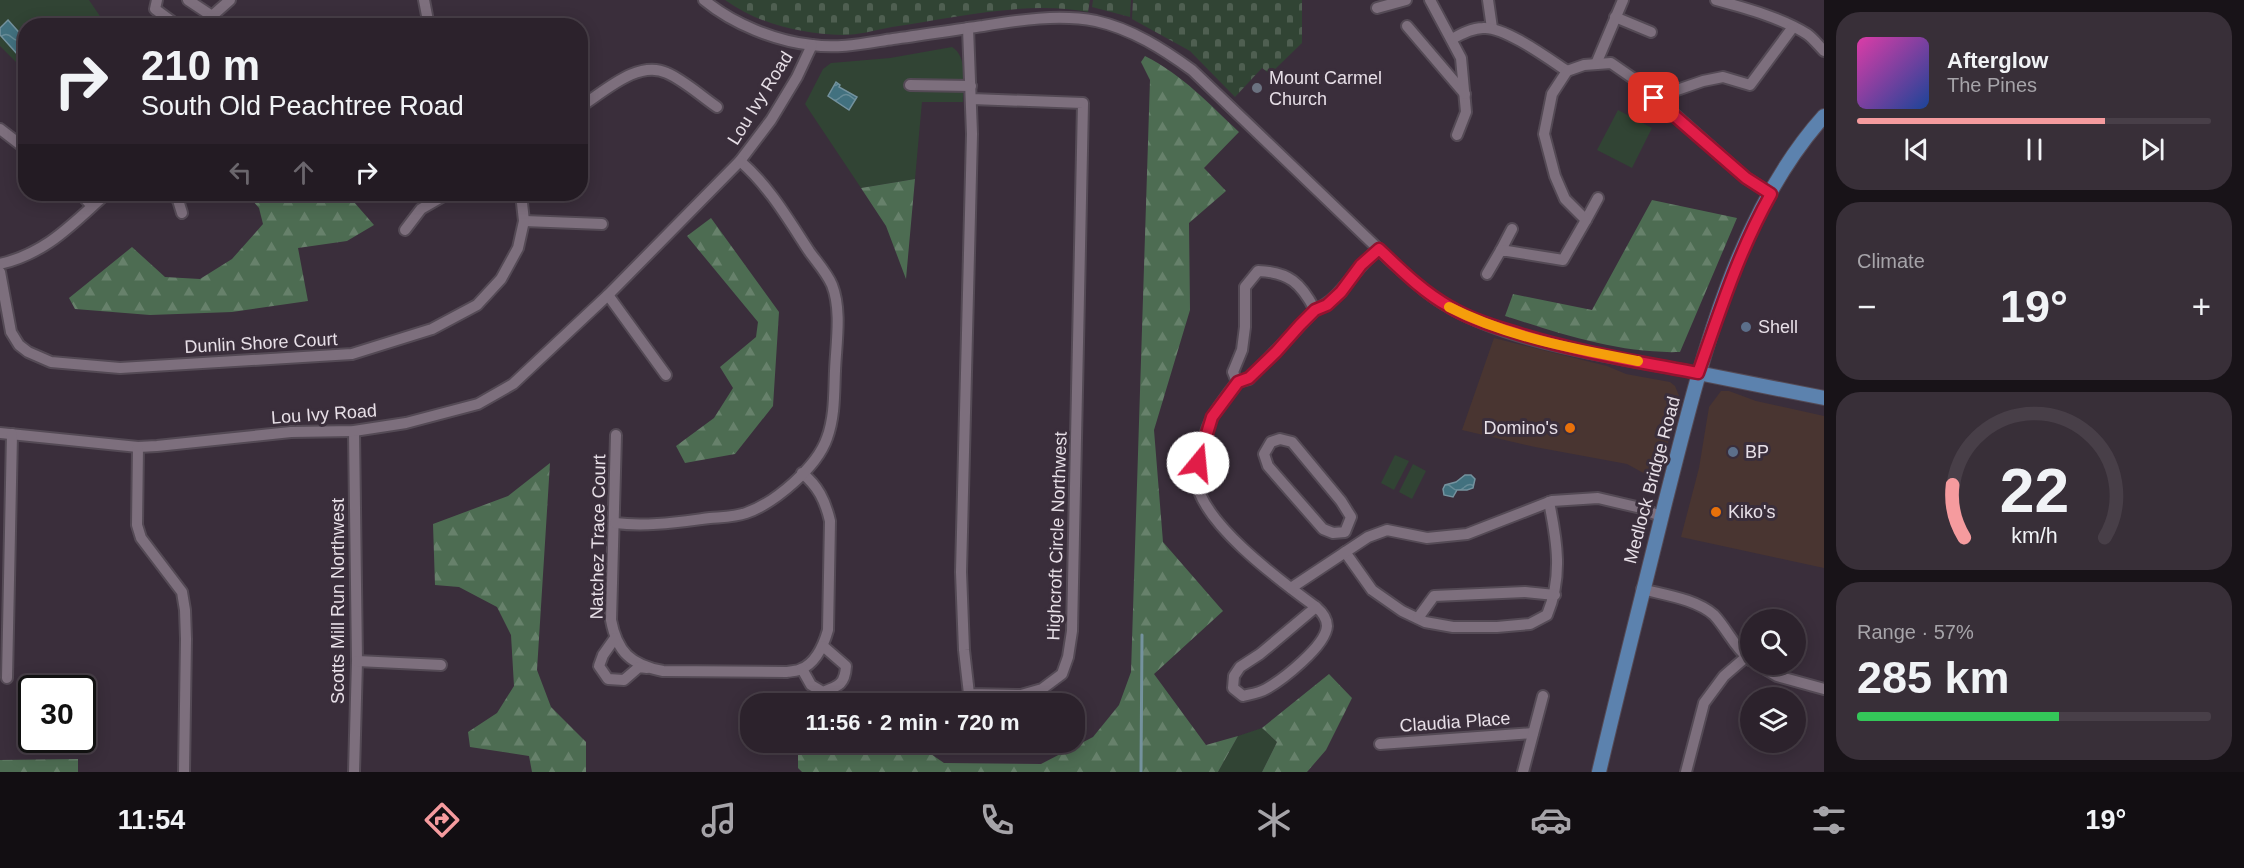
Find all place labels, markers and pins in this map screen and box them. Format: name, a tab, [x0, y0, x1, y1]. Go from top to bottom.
place label: Mount Carmel Church	[1269, 68, 1382, 109]
pin	[1628, 72, 1679, 123]
marker: Mount Carmel Church	[1250, 81, 1264, 95]
place label: Shell	[1758, 317, 1798, 337]
marker: Shell	[1739, 320, 1753, 334]
place label: Domino's	[1484, 418, 1558, 438]
marker: Domino's	[1563, 421, 1577, 435]
place label: BP	[1745, 442, 1769, 462]
marker: BP	[1726, 445, 1740, 459]
place label: Kiko's	[1728, 502, 1775, 522]
marker: Kiko's	[1709, 505, 1723, 519]

